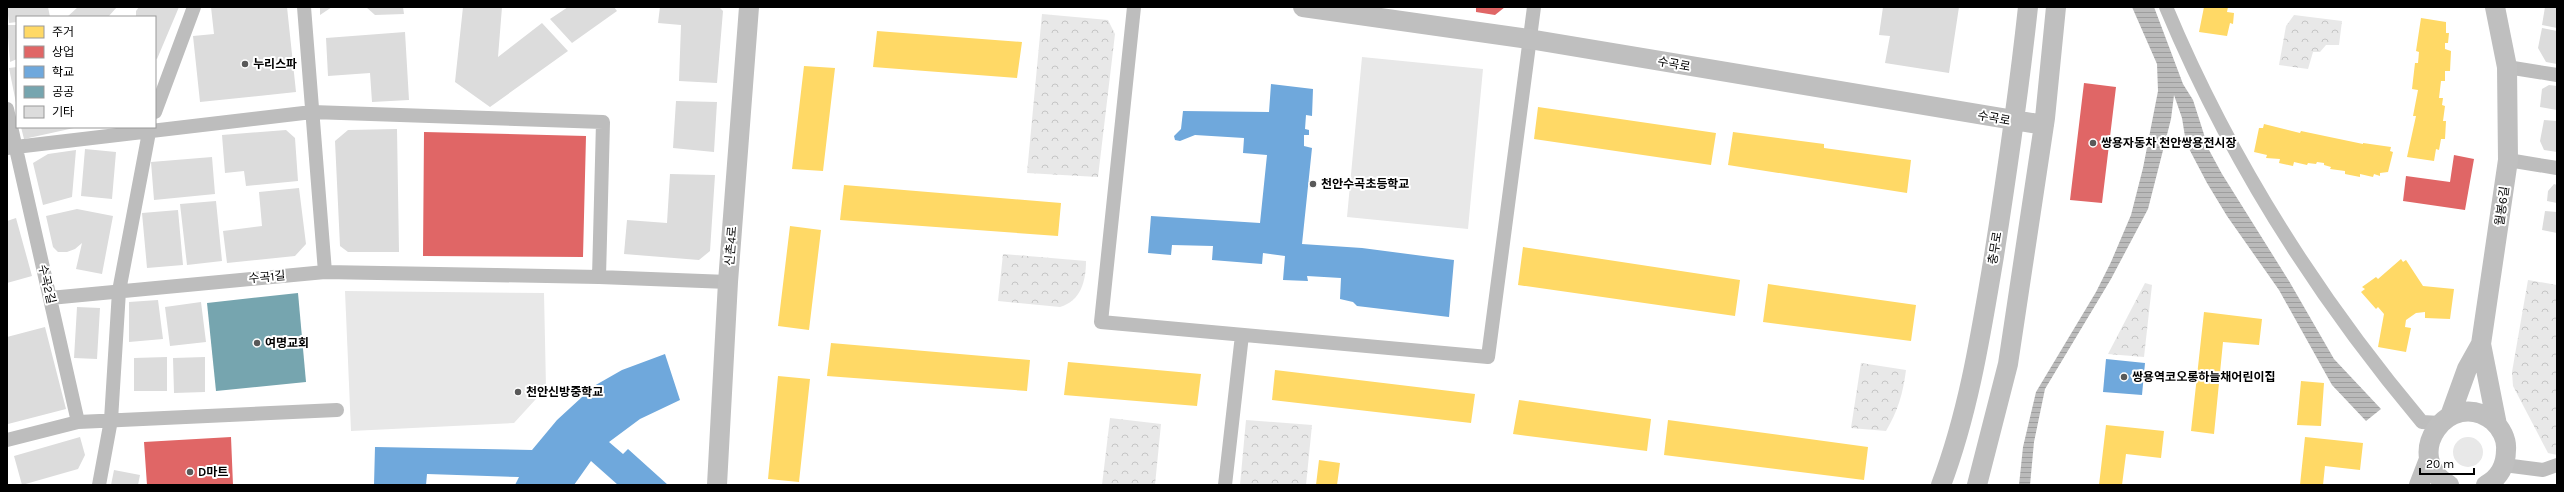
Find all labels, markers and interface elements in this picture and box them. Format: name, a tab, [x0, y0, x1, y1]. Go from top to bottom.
legend	[16, 16, 156, 128]
text: 주거	[52, 25, 74, 39]
text: 상업	[52, 45, 74, 59]
street label: 수곡로	[1656, 54, 1692, 74]
place label: 누리스파	[253, 57, 297, 71]
marker: 누리스파	[240, 59, 250, 69]
text: 학교	[52, 65, 74, 79]
text: 공공	[52, 85, 74, 99]
text: 기타	[52, 105, 74, 119]
street label: 수곡로	[1976, 108, 2012, 128]
place label: 쌍용자동차 천안쌍용전시장	[2101, 136, 2237, 150]
marker: 쌍용자동차 천안쌍용전시장	[2088, 138, 2098, 148]
place label: 천안수곡초등학교	[1321, 177, 1409, 191]
marker: 천안수곡초등학교	[1308, 179, 1318, 189]
street label: 월봉6길	[2492, 185, 2512, 227]
street label: 신촌4로	[723, 226, 739, 266]
street label: 충무로	[1985, 231, 2005, 265]
street label: 수곡2길	[36, 263, 58, 305]
street label: 수곡1길	[248, 268, 286, 286]
place label: 여명교회	[265, 336, 309, 350]
marker: 여명교회	[252, 338, 262, 348]
place label: 쌍용역코오롱하늘채어린이집	[2132, 370, 2276, 384]
marker: 쌍용역코오롱하늘채어린이집	[2119, 372, 2129, 382]
place label: 천안신방중학교	[526, 385, 603, 399]
marker: 천안신방중학교	[513, 387, 523, 397]
scale bar	[2420, 450, 2474, 476]
text: 20 m	[2426, 457, 2454, 471]
place label: D마트	[198, 465, 228, 479]
marker: D마트	[185, 467, 195, 477]

